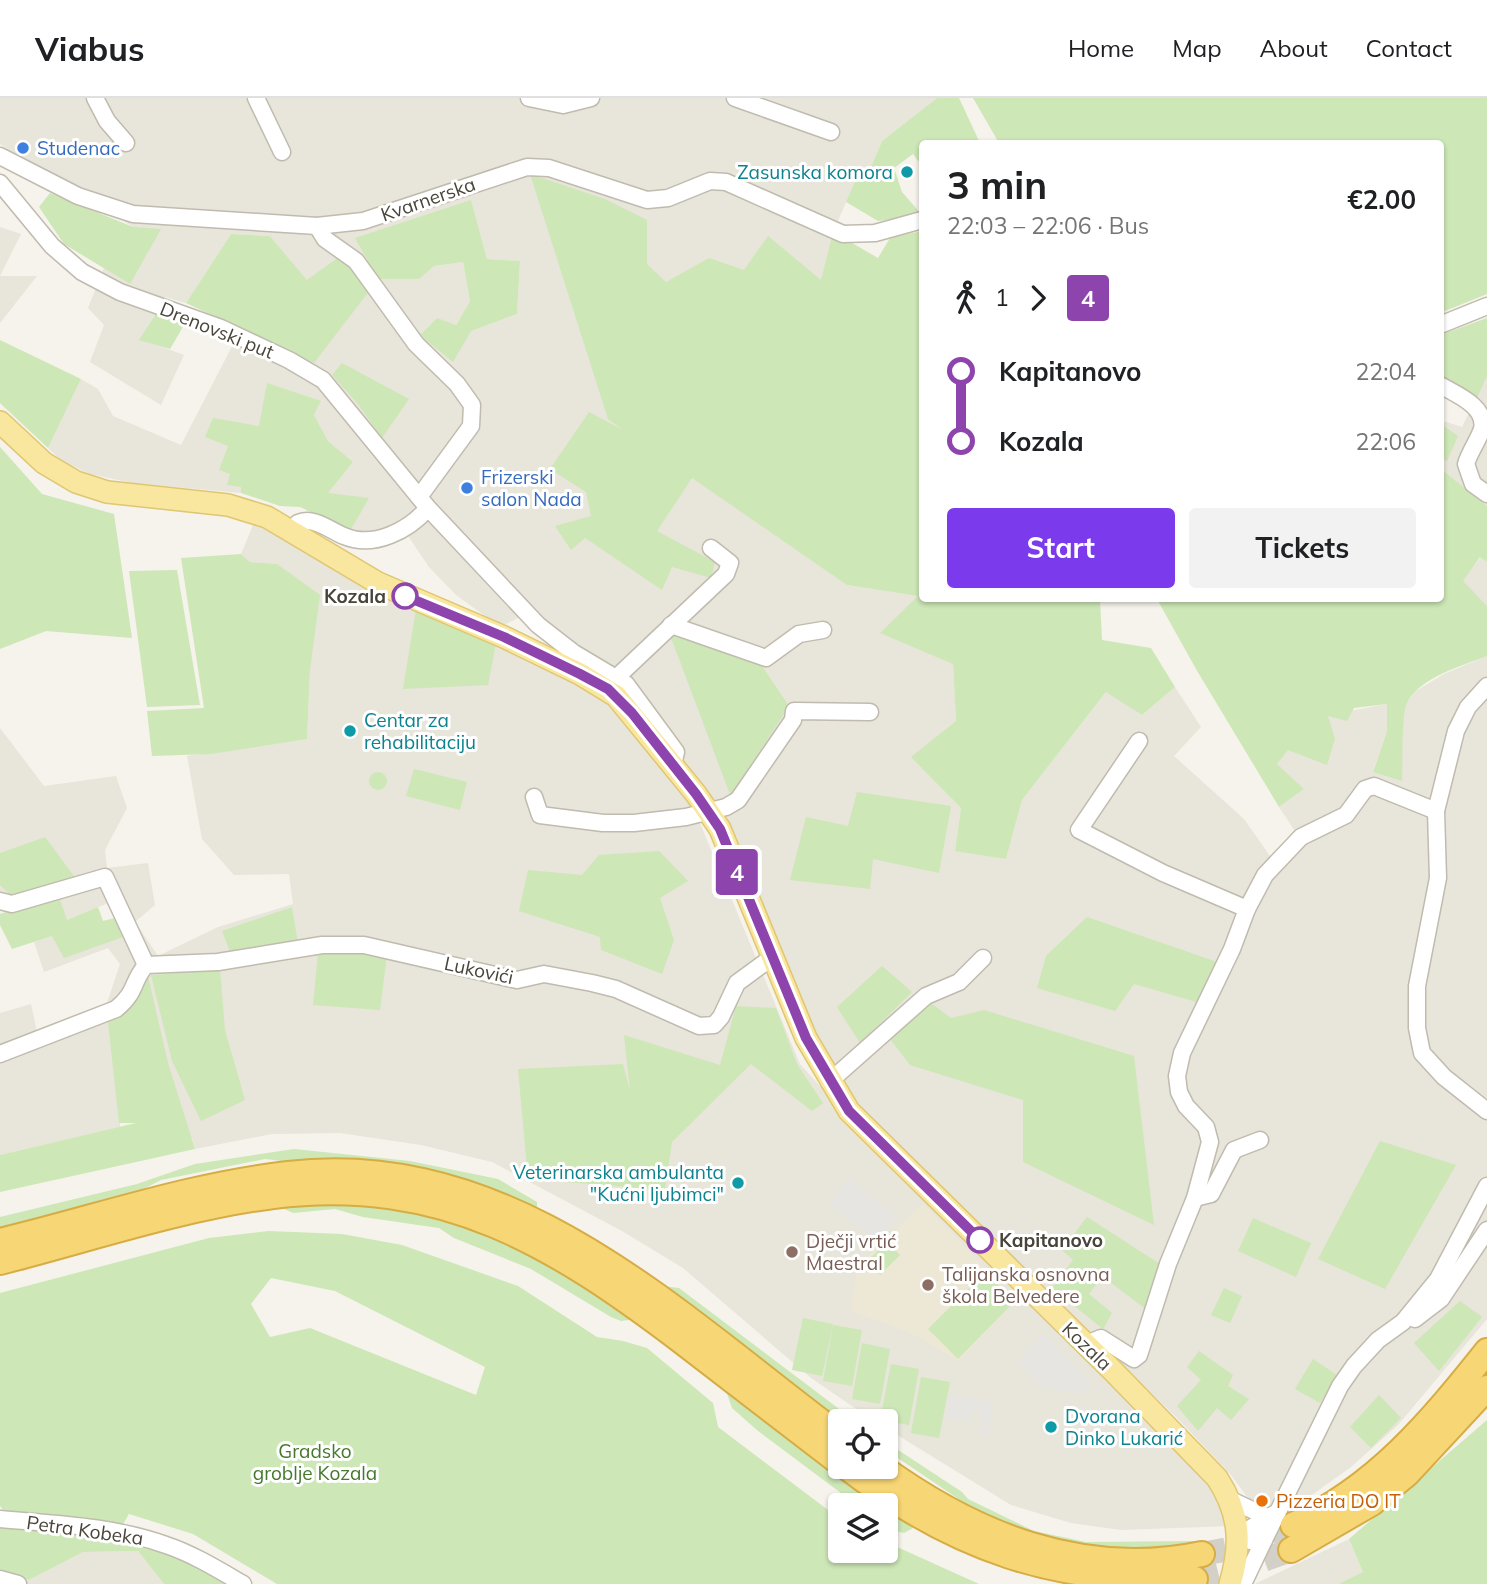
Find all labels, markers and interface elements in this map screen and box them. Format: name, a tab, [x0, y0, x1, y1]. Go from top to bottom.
text: Viabus	[35, 28, 145, 69]
text: Home	[1068, 33, 1134, 63]
text: Map	[1172, 33, 1222, 63]
text: About	[1260, 33, 1328, 63]
text: Contact	[1366, 33, 1452, 63]
place label: Studenac	[37, 136, 120, 160]
marker: Studenac	[15, 140, 31, 156]
place label: Zasunska komora	[737, 160, 893, 184]
text: 3 min	[947, 161, 1047, 209]
marker: Zasunska komora	[899, 164, 915, 180]
street label: Kvarnerska	[378, 172, 478, 226]
text: €2.00	[1347, 183, 1416, 216]
text: 22:03 – 22:06 · Bus	[947, 211, 1149, 240]
icon: walk	[947, 279, 985, 317]
icon: forward	[1019, 279, 1057, 317]
text: 1	[995, 283, 1009, 312]
text: 4	[1081, 283, 1095, 313]
street label: Drenovski put	[157, 296, 278, 364]
text: Kapitanovo	[999, 355, 1141, 388]
text: 22:04	[1356, 357, 1416, 386]
text: Kozala	[999, 425, 1084, 458]
text: 22:06	[1356, 427, 1416, 456]
place label: Frizerski salon Nada	[481, 465, 582, 511]
marker: Frizerski salon Nada	[459, 480, 475, 496]
button: Start	[947, 508, 1175, 588]
button: Tickets	[1189, 508, 1416, 588]
marker: Kozala	[392, 583, 418, 609]
place label: Kozala	[324, 584, 386, 608]
place label: Centar za rehabilitaciju	[364, 708, 476, 754]
marker: Centar za rehabilitaciju	[342, 723, 358, 739]
line badge: 4	[714, 849, 760, 895]
text: 4	[730, 857, 744, 887]
street label: Lukovići	[442, 951, 516, 989]
place label: Veterinarska ambulanta "Kućni ljubimci"	[513, 1160, 724, 1206]
marker: Veterinarska ambulanta "Kućni ljubimci"	[730, 1175, 746, 1191]
marker: Kapitanovo	[967, 1227, 993, 1253]
place label: Kapitanovo	[999, 1228, 1103, 1252]
place label: Dječji vrtić Maestral	[806, 1229, 897, 1275]
marker: Dječji vrtić Maestral	[784, 1244, 800, 1260]
place label: Talijanska osnovna škola Belvedere	[942, 1262, 1110, 1308]
marker: Talijanska osnovna škola Belvedere	[920, 1277, 936, 1293]
street label: Kozala	[1057, 1317, 1117, 1375]
place label: Dvorana Dinko Lukarić	[1065, 1404, 1183, 1450]
map controls	[828, 1409, 898, 1563]
button: locate	[828, 1409, 898, 1479]
marker: Dvorana Dinko Lukarić	[1043, 1419, 1059, 1435]
park label: Gradsko groblje Kozala	[253, 1439, 377, 1485]
place label: Pizzeria DO IT	[1276, 1489, 1401, 1513]
button: layers	[828, 1493, 898, 1563]
marker: Pizzeria DO IT	[1254, 1493, 1270, 1509]
street label: Petra Kobeka	[25, 1510, 145, 1550]

